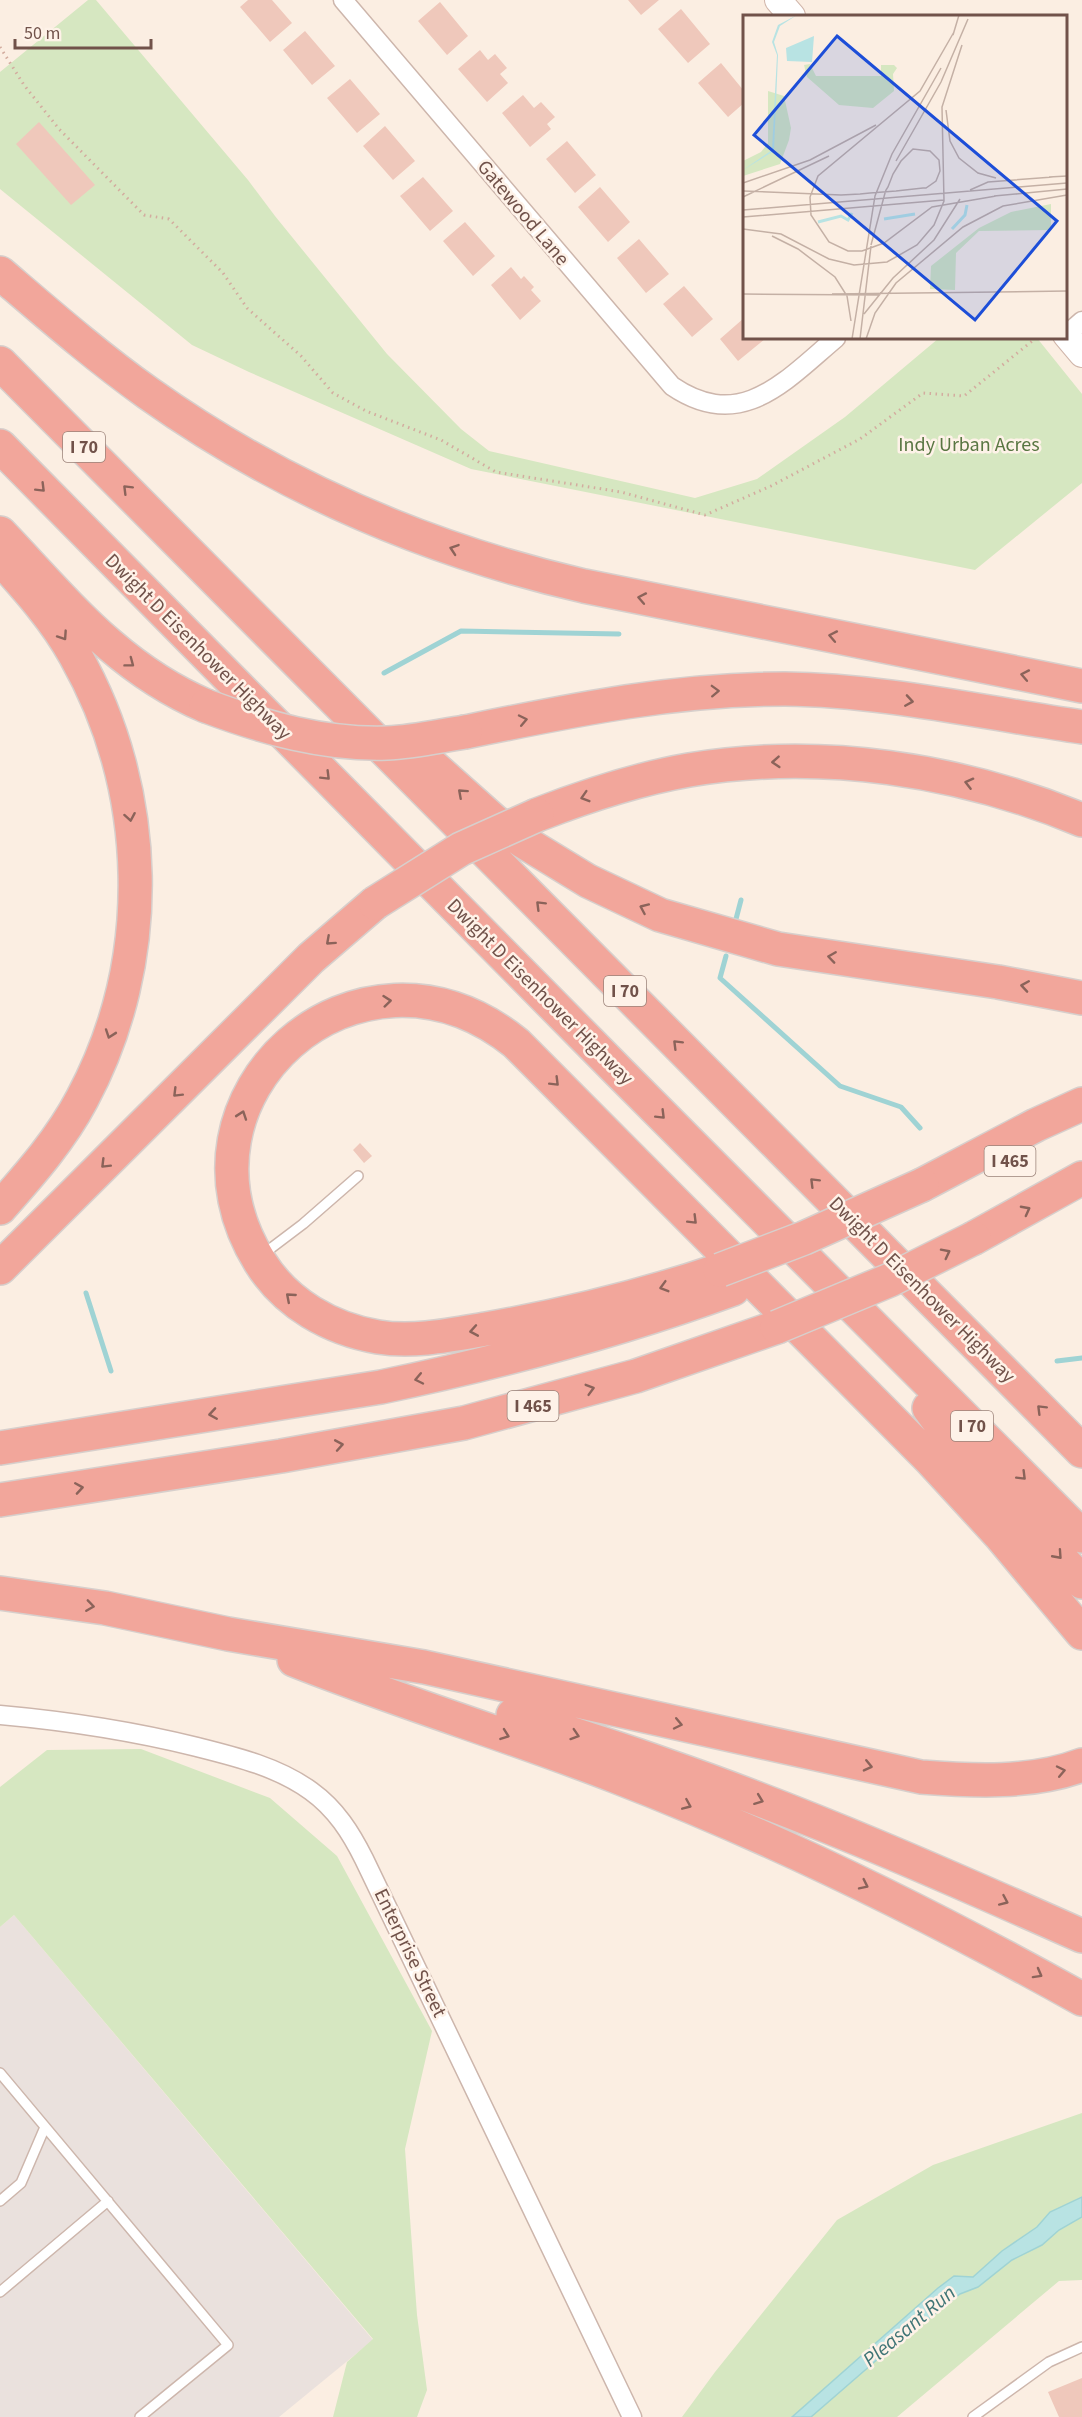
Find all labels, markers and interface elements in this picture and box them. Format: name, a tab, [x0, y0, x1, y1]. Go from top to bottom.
scale bar	[15, 12, 152, 50]
inset map	[743, 15, 1067, 339]
text: 50 m	[24, 21, 60, 46]
street label: Gatewood Lane	[470, 154, 576, 272]
park label: Indy Urban Acres	[898, 431, 1040, 459]
road number: I 70	[63, 432, 105, 462]
one-way arrow	[34, 480, 45, 491]
one-way arrow	[124, 486, 135, 497]
one-way arrow	[449, 544, 460, 557]
street label: Dwight D Eisenhower Highway	[98, 547, 298, 747]
one-way arrow	[637, 592, 647, 605]
one-way arrow	[56, 630, 67, 641]
one-way arrow	[829, 630, 839, 643]
one-way arrow	[124, 655, 135, 666]
one-way arrow	[1020, 669, 1030, 682]
one-way arrow	[711, 684, 720, 697]
one-way arrow	[905, 694, 914, 706]
one-way arrow	[517, 715, 527, 728]
one-way arrow	[771, 756, 780, 769]
one-way arrow	[318, 768, 329, 779]
one-way arrow	[964, 778, 974, 791]
one-way arrow	[458, 789, 469, 800]
one-way arrow	[580, 790, 591, 803]
one-way arrow	[123, 812, 136, 822]
street label: Dwight D Eisenhower Highway	[440, 892, 640, 1092]
one-way arrow	[536, 901, 546, 912]
one-way arrow	[639, 903, 650, 915]
one-way arrow	[326, 934, 337, 945]
one-way arrow	[827, 951, 837, 964]
road number: I 70	[604, 976, 646, 1006]
one-way arrow	[1020, 981, 1029, 993]
one-way arrow	[382, 995, 391, 1007]
one-way arrow	[105, 1028, 118, 1039]
one-way arrow	[673, 1040, 684, 1051]
one-way arrow	[548, 1075, 559, 1085]
one-way arrow	[173, 1085, 184, 1096]
one-way arrow	[654, 1107, 665, 1118]
one-way arrow	[235, 1110, 248, 1121]
road number: I 465	[984, 1146, 1036, 1176]
one-way arrow	[101, 1157, 112, 1168]
one-way arrow	[811, 1178, 822, 1189]
street label: Dwight D Eisenhower Highway	[822, 1190, 1022, 1390]
one-way arrow	[1019, 1206, 1030, 1217]
one-way arrow	[686, 1213, 697, 1223]
one-way arrow	[940, 1249, 950, 1260]
one-way arrow	[659, 1280, 670, 1292]
one-way arrow	[286, 1293, 297, 1304]
one-way arrow	[470, 1324, 480, 1337]
one-way arrow	[414, 1372, 424, 1385]
one-way arrow	[584, 1384, 595, 1396]
road number: I 465	[508, 1391, 558, 1421]
one-way arrow	[1037, 1406, 1048, 1417]
one-way arrow	[209, 1407, 219, 1420]
road number: I 70	[951, 1411, 993, 1441]
one-way arrow	[334, 1440, 343, 1452]
one-way arrow	[1014, 1469, 1025, 1480]
one-way arrow	[75, 1482, 84, 1494]
one-way arrow	[1051, 1548, 1062, 1559]
one-way arrow	[85, 1599, 95, 1611]
one-way arrow	[673, 1716, 683, 1729]
one-way arrow	[499, 1727, 510, 1740]
one-way arrow	[569, 1728, 580, 1740]
one-way arrow	[863, 1759, 873, 1772]
one-way arrow	[1056, 1765, 1066, 1778]
one-way arrow	[752, 1793, 763, 1805]
one-way arrow	[680, 1798, 691, 1810]
one-way arrow	[858, 1878, 869, 1890]
street label: Enterprise Street	[367, 1884, 453, 2022]
one-way arrow	[998, 1894, 1009, 1906]
one-way arrow	[1032, 1967, 1042, 1978]
water label: Pleasant Run	[856, 2278, 962, 2374]

